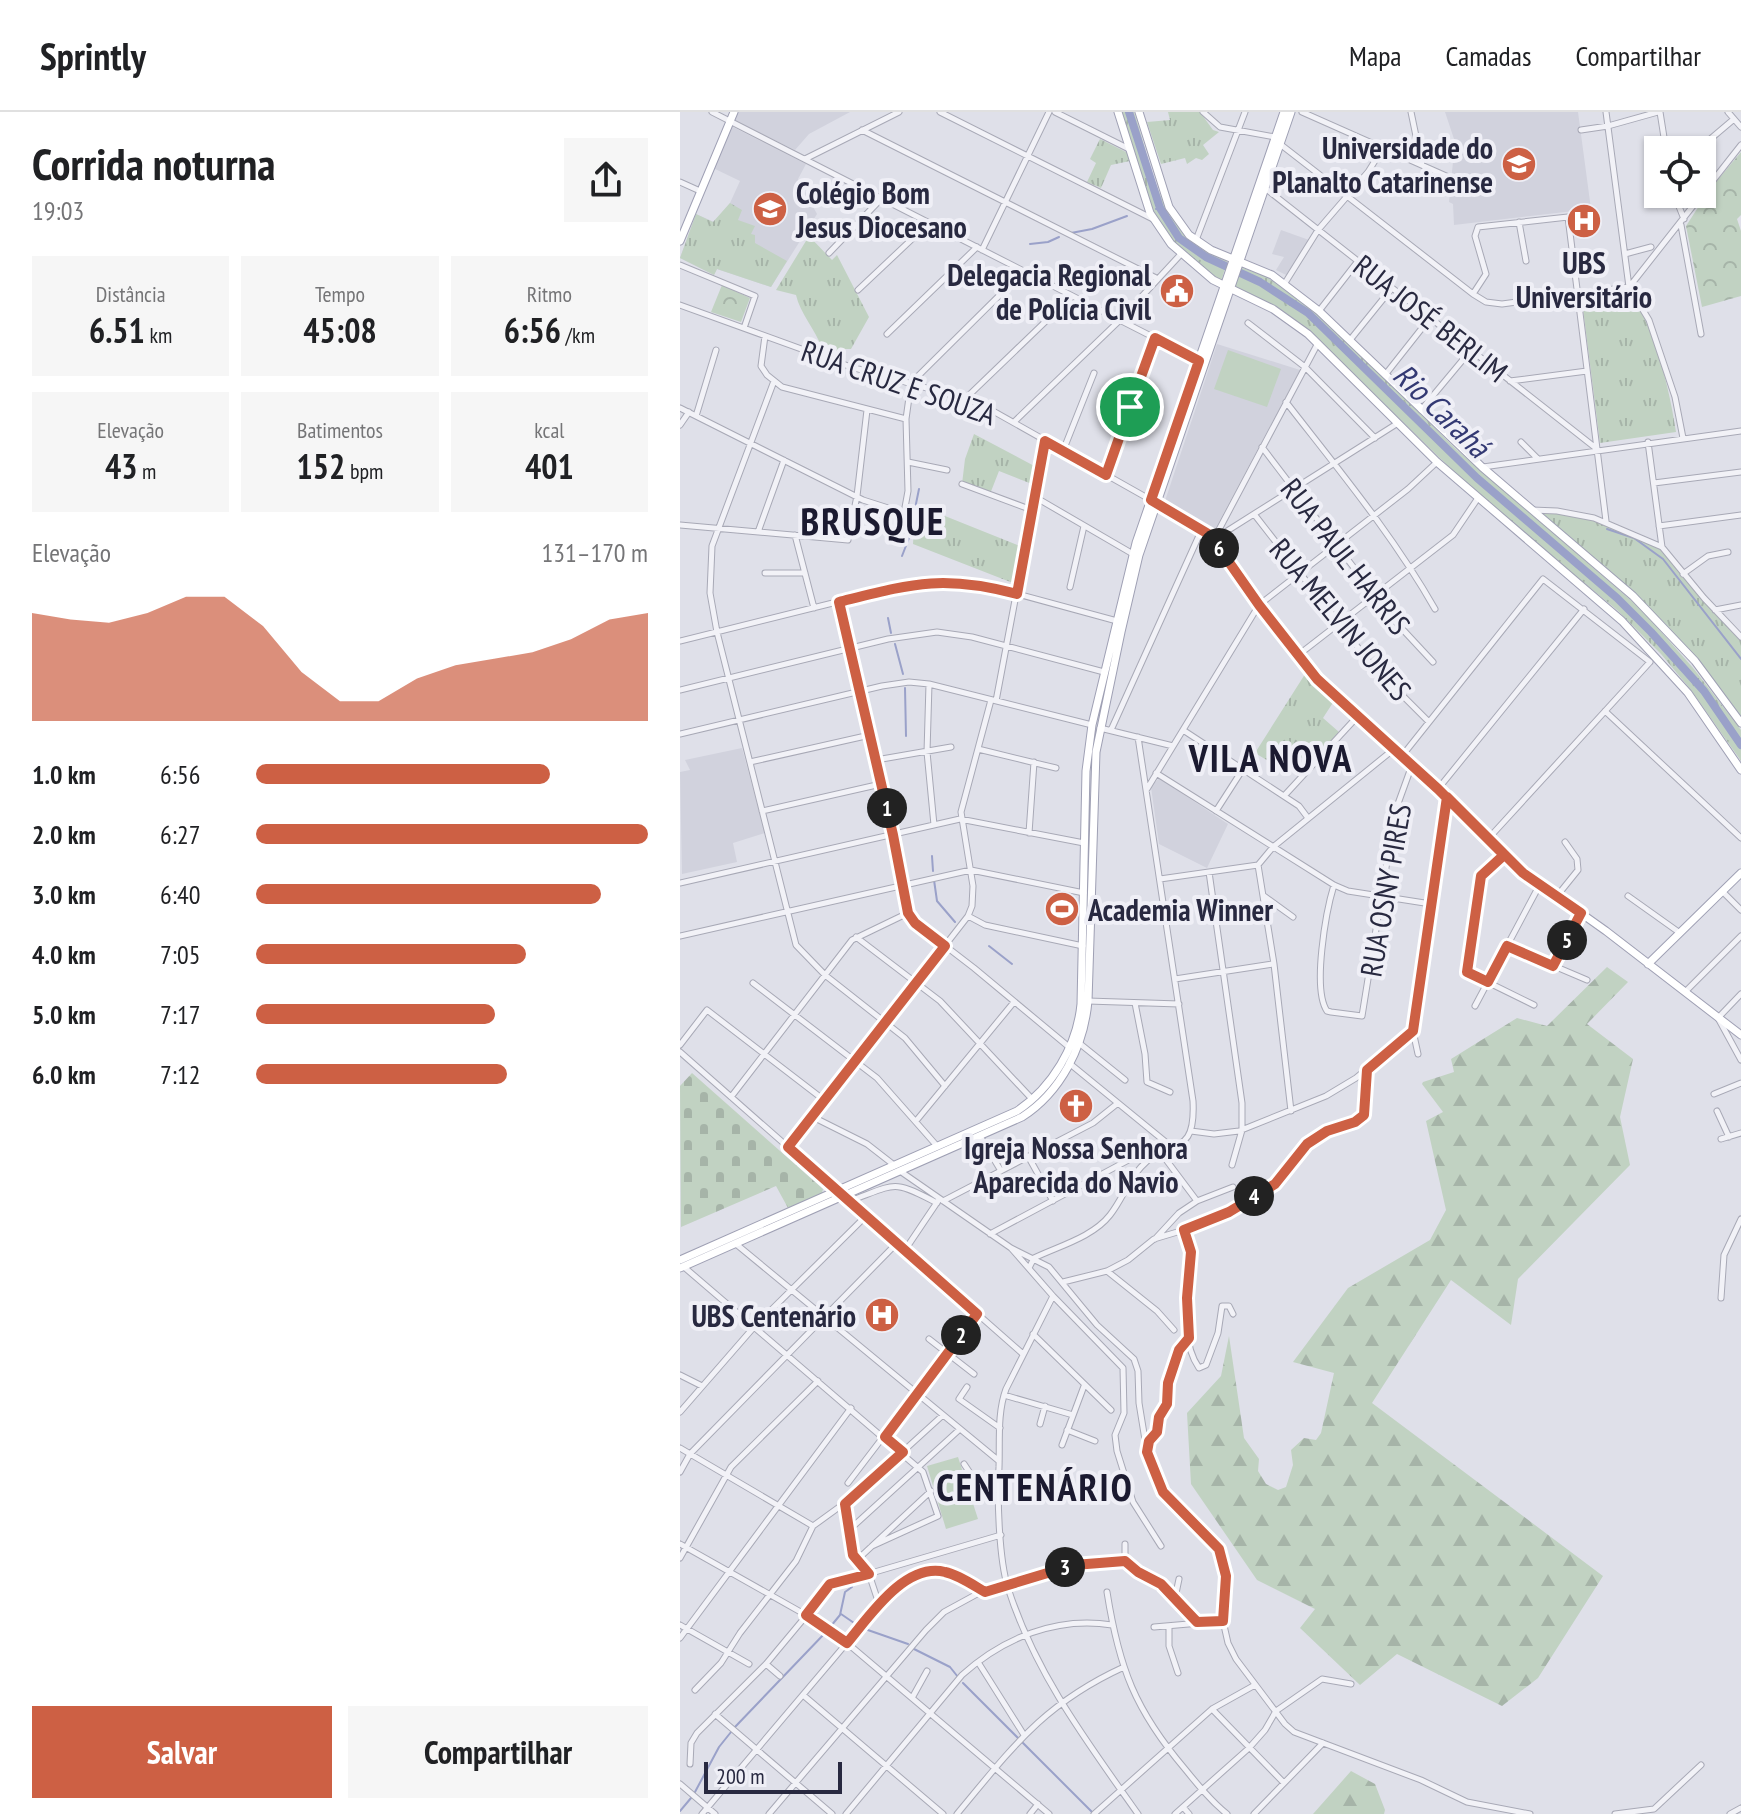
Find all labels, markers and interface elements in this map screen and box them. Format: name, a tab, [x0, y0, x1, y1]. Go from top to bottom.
text: Sprintly	[40, 31, 146, 80]
text: Mapa	[1349, 37, 1402, 74]
text: Camadas	[1446, 37, 1531, 74]
text: Compartilhar	[1575, 37, 1701, 74]
place label: Universidade do Planalto Catarinense	[1272, 128, 1493, 201]
text: Corrida noturna	[32, 135, 275, 192]
map controls	[1644, 136, 1716, 208]
button: locate	[1644, 136, 1716, 208]
button: share	[564, 138, 648, 222]
school or university icon: Universidade do Planalto Catarinense	[1500, 145, 1538, 183]
place label: Colégio Bom Jesus Diocesano	[795, 173, 967, 246]
school or university icon: Colégio Bom Jesus Diocesano	[751, 190, 789, 228]
text: 19:03	[32, 194, 84, 227]
hospital icon: UBS Universitário	[1565, 202, 1603, 240]
place label: UBS Universitário	[1516, 243, 1652, 316]
street label: RUA JOSÉ BERLIM	[1346, 246, 1516, 390]
place label: Delegacia Regional de Polícia Civil	[947, 255, 1152, 328]
public building icon: Delegacia Regional de Polícia Civil	[1158, 272, 1196, 310]
text: Distância	[96, 280, 166, 308]
text: Tempo	[315, 280, 365, 308]
text: Ritmo	[527, 280, 572, 308]
text: 6.51	[89, 308, 145, 352]
text: 45:08	[303, 308, 377, 352]
text: 6:56	[504, 308, 561, 352]
text: km	[145, 321, 172, 349]
text: /km	[561, 321, 595, 349]
street label: RUA CRUZ E SOUZA	[797, 331, 1002, 434]
water label: Rio Carahá	[1385, 354, 1501, 468]
pin	[1096, 373, 1164, 441]
icon: arrive	[1108, 385, 1152, 429]
text: Elevação	[97, 416, 164, 444]
text: Batimentos	[297, 416, 383, 444]
text: kcal	[534, 416, 564, 444]
text: 43	[105, 444, 137, 488]
text: 152	[297, 444, 345, 488]
text: 401	[525, 444, 574, 488]
text: m	[137, 457, 156, 485]
text: bpm	[345, 457, 383, 485]
street label: RUA PAUL HARRIS	[1273, 470, 1419, 642]
district label: BRUSQUE	[801, 496, 945, 545]
pin: 6	[1199, 528, 1239, 568]
street label: RUA MELVIN JONES	[1262, 530, 1420, 708]
text: 6	[1214, 534, 1224, 562]
text: Elevação	[32, 536, 111, 569]
text: 131–170 m	[542, 536, 648, 569]
district label: VILA NOVA	[1188, 733, 1353, 782]
text: 1.0 km	[32, 758, 96, 791]
text: 6:56	[160, 758, 200, 791]
pin: 1	[867, 788, 907, 828]
text: 1	[882, 794, 892, 822]
street label: RUA OSNY PIRES	[1351, 800, 1419, 980]
text: 2.0 km	[32, 818, 96, 851]
text: 6:27	[160, 818, 200, 851]
text: 3.0 km	[32, 878, 96, 911]
text: 6:40	[160, 878, 200, 911]
sports icon: Academia Winner	[1043, 890, 1081, 928]
place label: Academia Winner	[1087, 890, 1273, 929]
pin: 5	[1547, 920, 1587, 960]
text: 5	[1562, 926, 1572, 954]
text: 4.0 km	[32, 938, 96, 971]
text: 7:05	[160, 938, 200, 971]
text: 5.0 km	[32, 998, 96, 1031]
text: 7:17	[160, 998, 200, 1031]
text: 6.0 km	[32, 1058, 96, 1091]
text: 7:12	[160, 1058, 200, 1091]
church icon: Igreja Nossa Senhora Aparecida do Navio	[1057, 1087, 1095, 1125]
place label: Igreja Nossa Senhora Aparecida do Navio	[964, 1128, 1188, 1201]
pin: 4	[1234, 1176, 1274, 1216]
text: 4	[1249, 1182, 1259, 1210]
place label: UBS Centenário	[691, 1296, 856, 1335]
hospital icon: UBS Centenário	[863, 1296, 901, 1334]
pin: 2	[941, 1315, 981, 1355]
text: 2	[956, 1321, 966, 1349]
district label: CENTENÁRIO	[936, 1462, 1134, 1511]
pin: 3	[1045, 1547, 1085, 1587]
text: 3	[1060, 1553, 1070, 1581]
button: Salvar	[32, 1706, 332, 1798]
button: Compartilhar	[348, 1706, 648, 1798]
scale bar	[704, 1758, 842, 1794]
text: 200 m	[716, 1762, 765, 1790]

